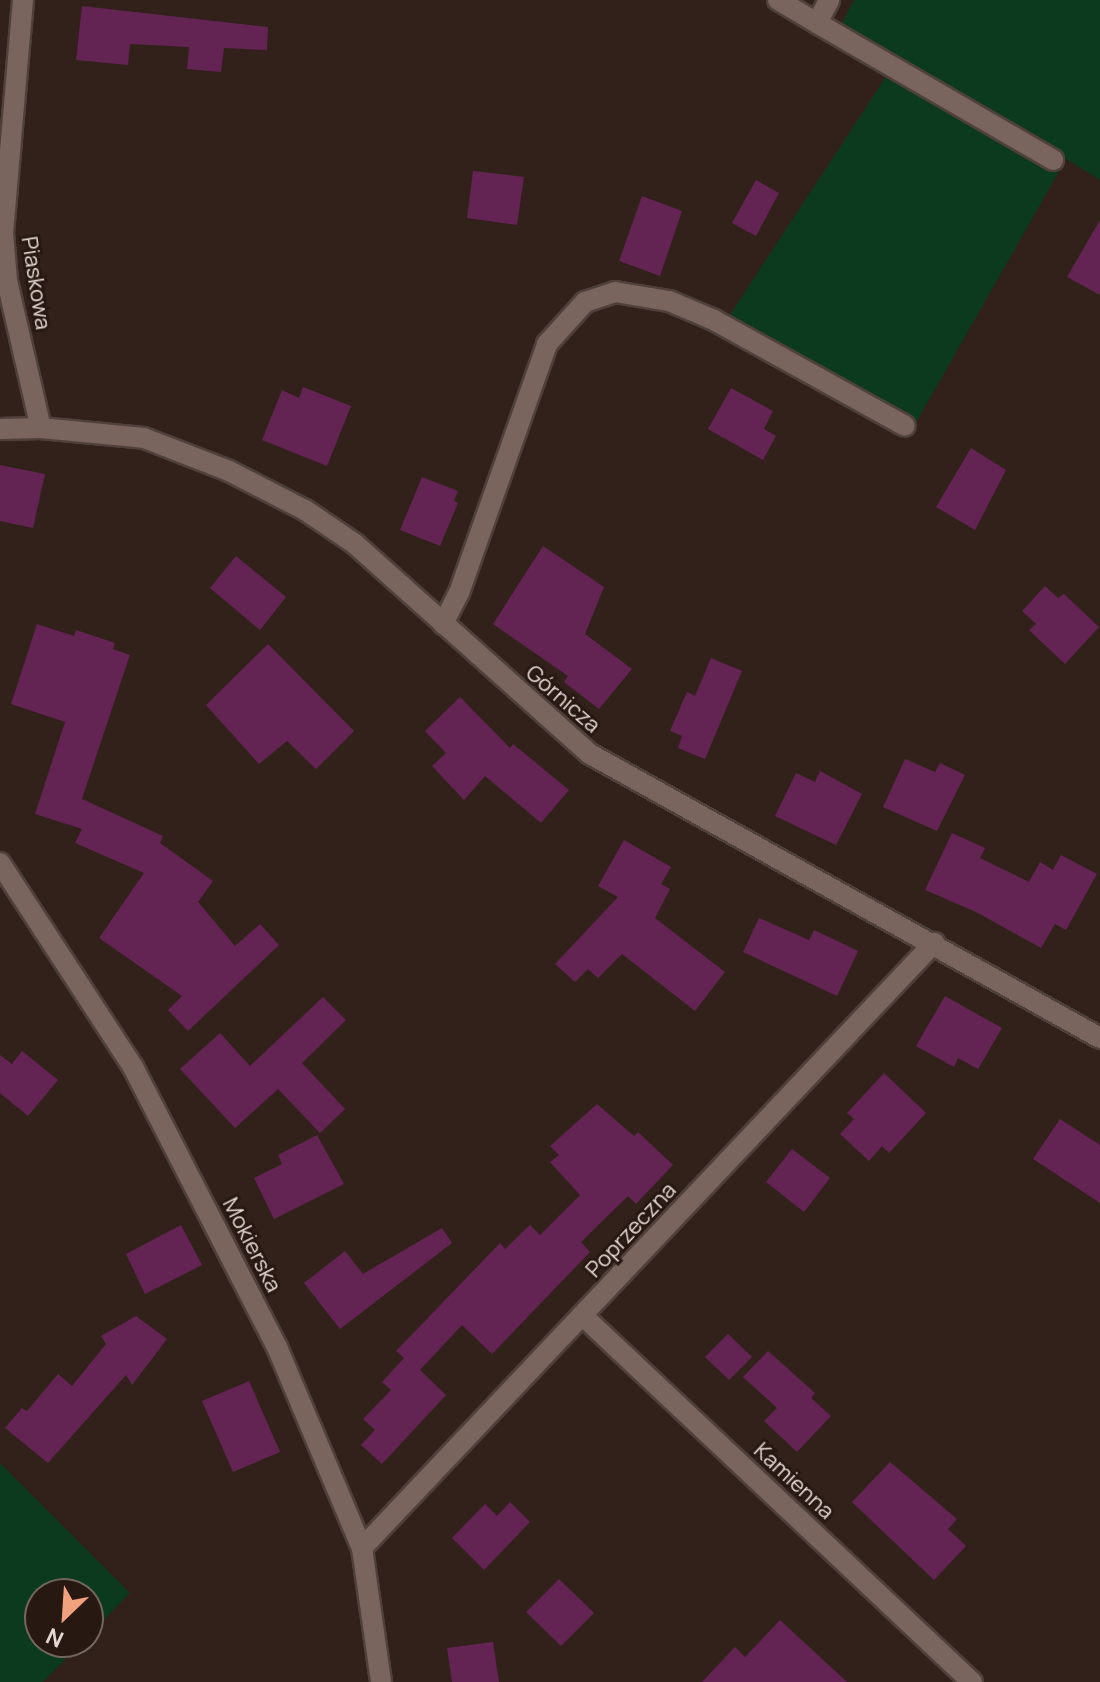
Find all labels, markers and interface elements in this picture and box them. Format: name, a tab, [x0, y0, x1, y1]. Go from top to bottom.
street label: Piaskowa	[16, 235, 56, 331]
street label: Górnicza	[520, 660, 606, 738]
street label: Poprzeczna	[580, 1177, 682, 1283]
street label: Mokierska	[217, 1193, 287, 1297]
street label: Kamienna	[748, 1437, 840, 1525]
north arrow	[24, 1578, 104, 1658]
text: N	[41, 1621, 68, 1655]

